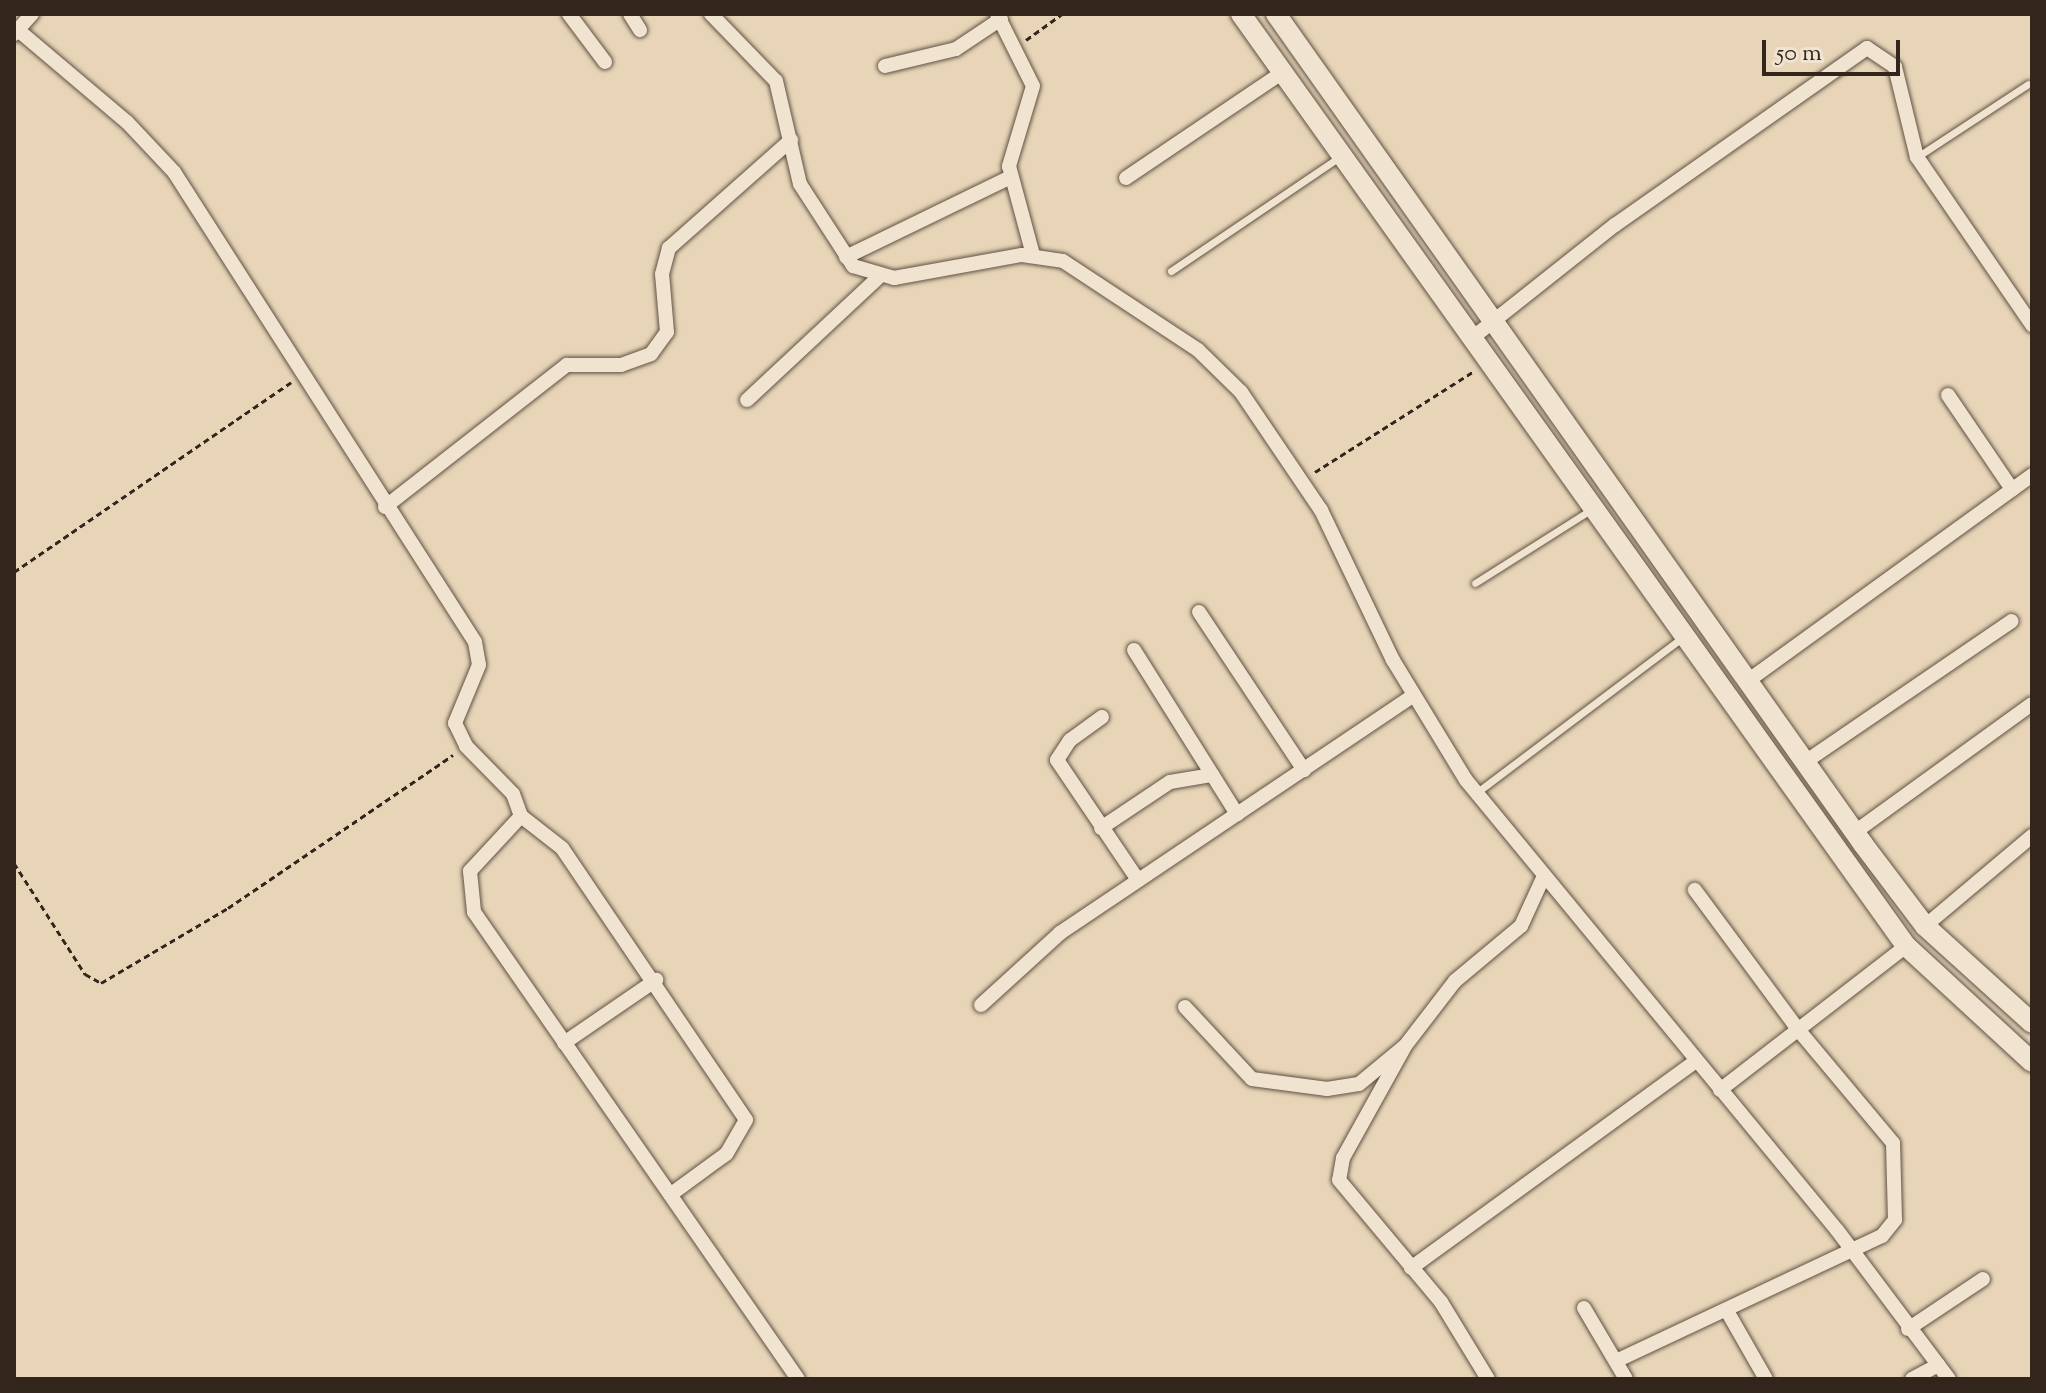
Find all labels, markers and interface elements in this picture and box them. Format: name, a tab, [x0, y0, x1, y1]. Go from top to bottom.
scale bar	[1766, 24, 1904, 74]
text: 50 m	[1776, 37, 1822, 71]

